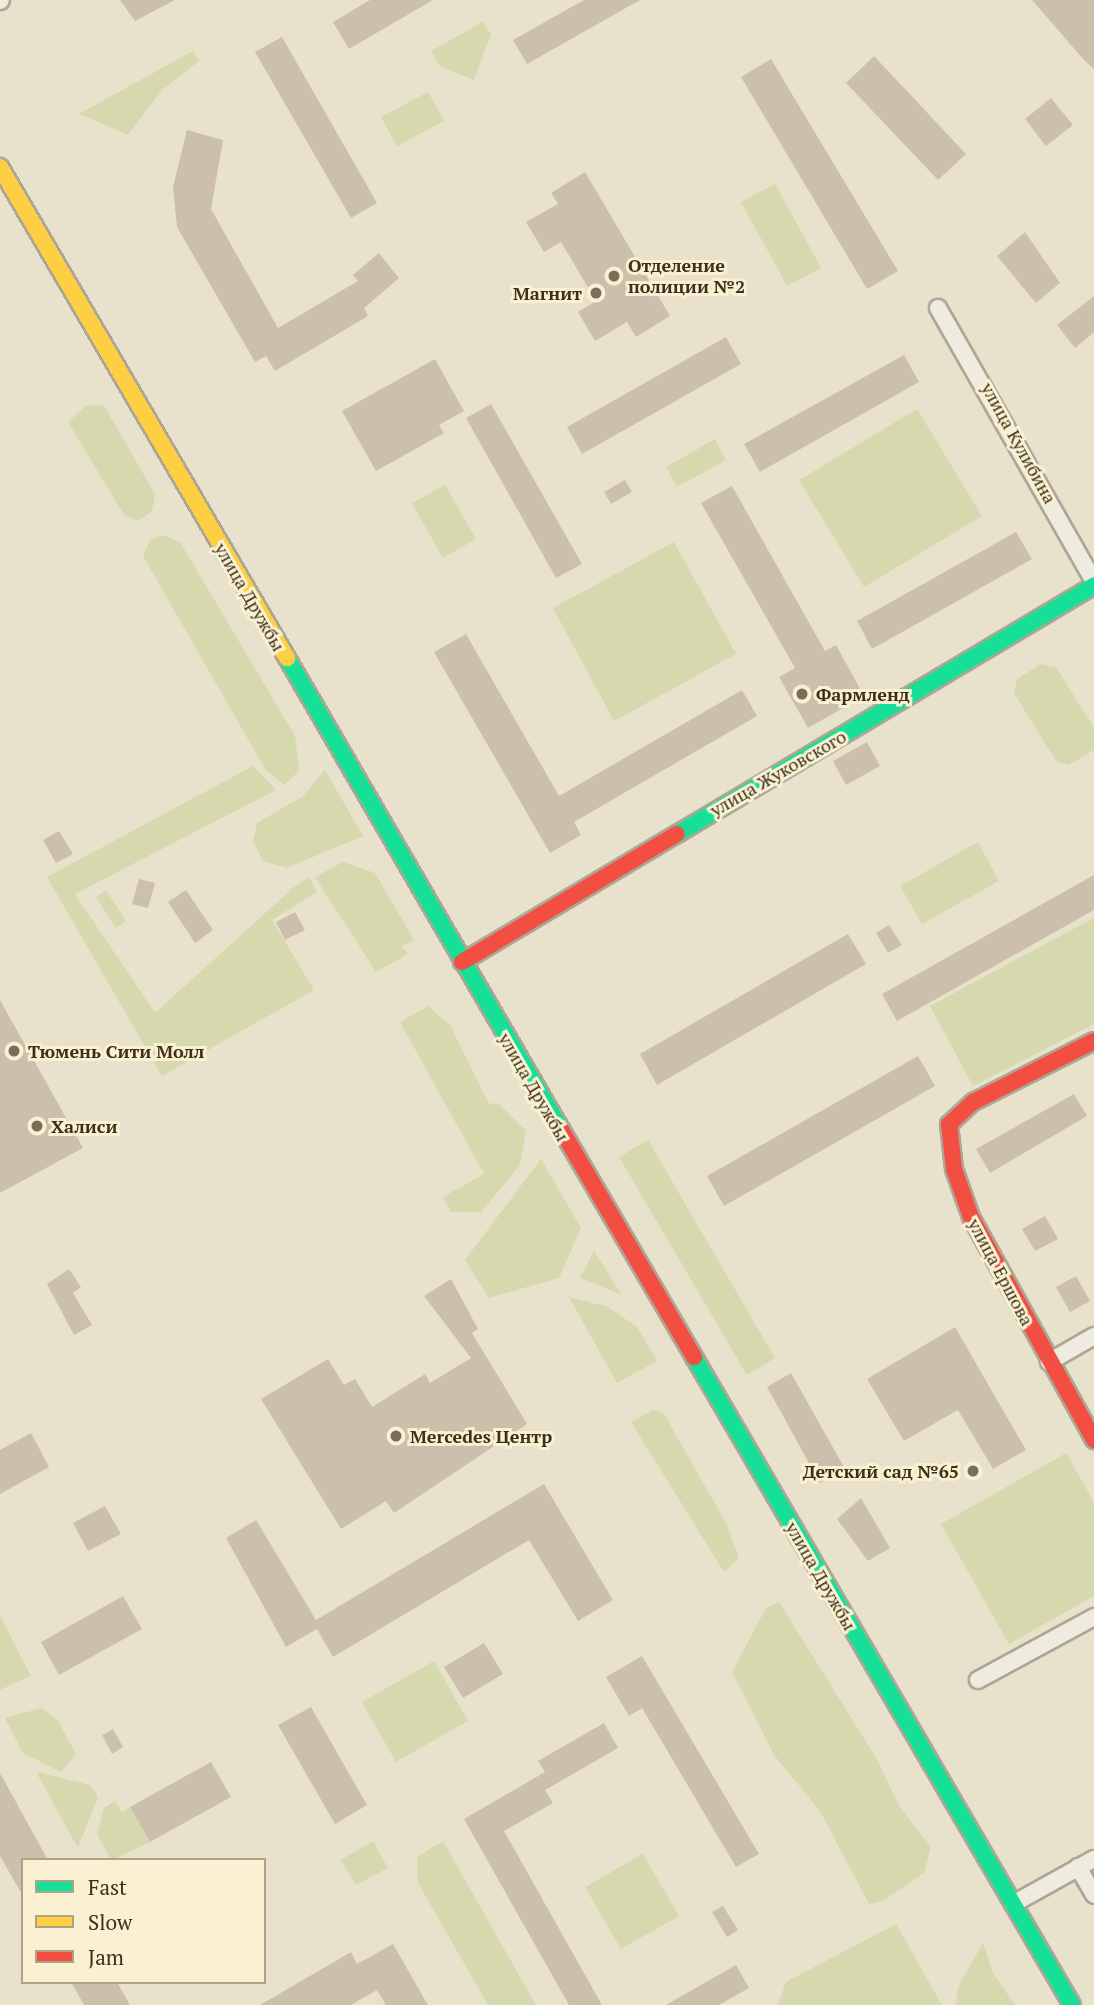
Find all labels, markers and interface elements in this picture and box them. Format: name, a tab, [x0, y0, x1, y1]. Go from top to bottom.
place label: Отделение полиции №2	[628, 255, 745, 298]
marker: Отделение полиции №2	[606, 268, 622, 284]
place label: Магнит	[513, 282, 582, 304]
marker: Магнит	[588, 285, 604, 301]
street label: улица Кулибина	[977, 379, 1061, 507]
street label: улица Дружбы	[210, 539, 290, 655]
place label: Фармленд	[816, 683, 910, 705]
marker: Фармленд	[794, 686, 810, 702]
street label: улица Жуковского	[706, 725, 850, 821]
street label: улица Дружбы	[494, 1029, 574, 1145]
place label: Тюмень Сити Молл	[28, 1040, 205, 1062]
marker: Тюмень Сити Молл	[6, 1043, 22, 1059]
place label: Халиси	[51, 1115, 118, 1137]
marker: Халиси	[29, 1118, 45, 1134]
street label: улица Ершова	[964, 1215, 1038, 1329]
place label: Mercedes Центр	[410, 1425, 552, 1447]
marker: Mercedes Центр	[388, 1428, 404, 1444]
place label: Детский сад №65	[803, 1460, 959, 1482]
marker: Детский сад №65	[965, 1463, 981, 1479]
street label: улица Дружбы	[781, 1518, 861, 1634]
legend	[21, 1858, 266, 1984]
text: Fast	[88, 1873, 127, 1901]
text: Slow	[88, 1908, 132, 1936]
text: Jam	[88, 1943, 124, 1971]

